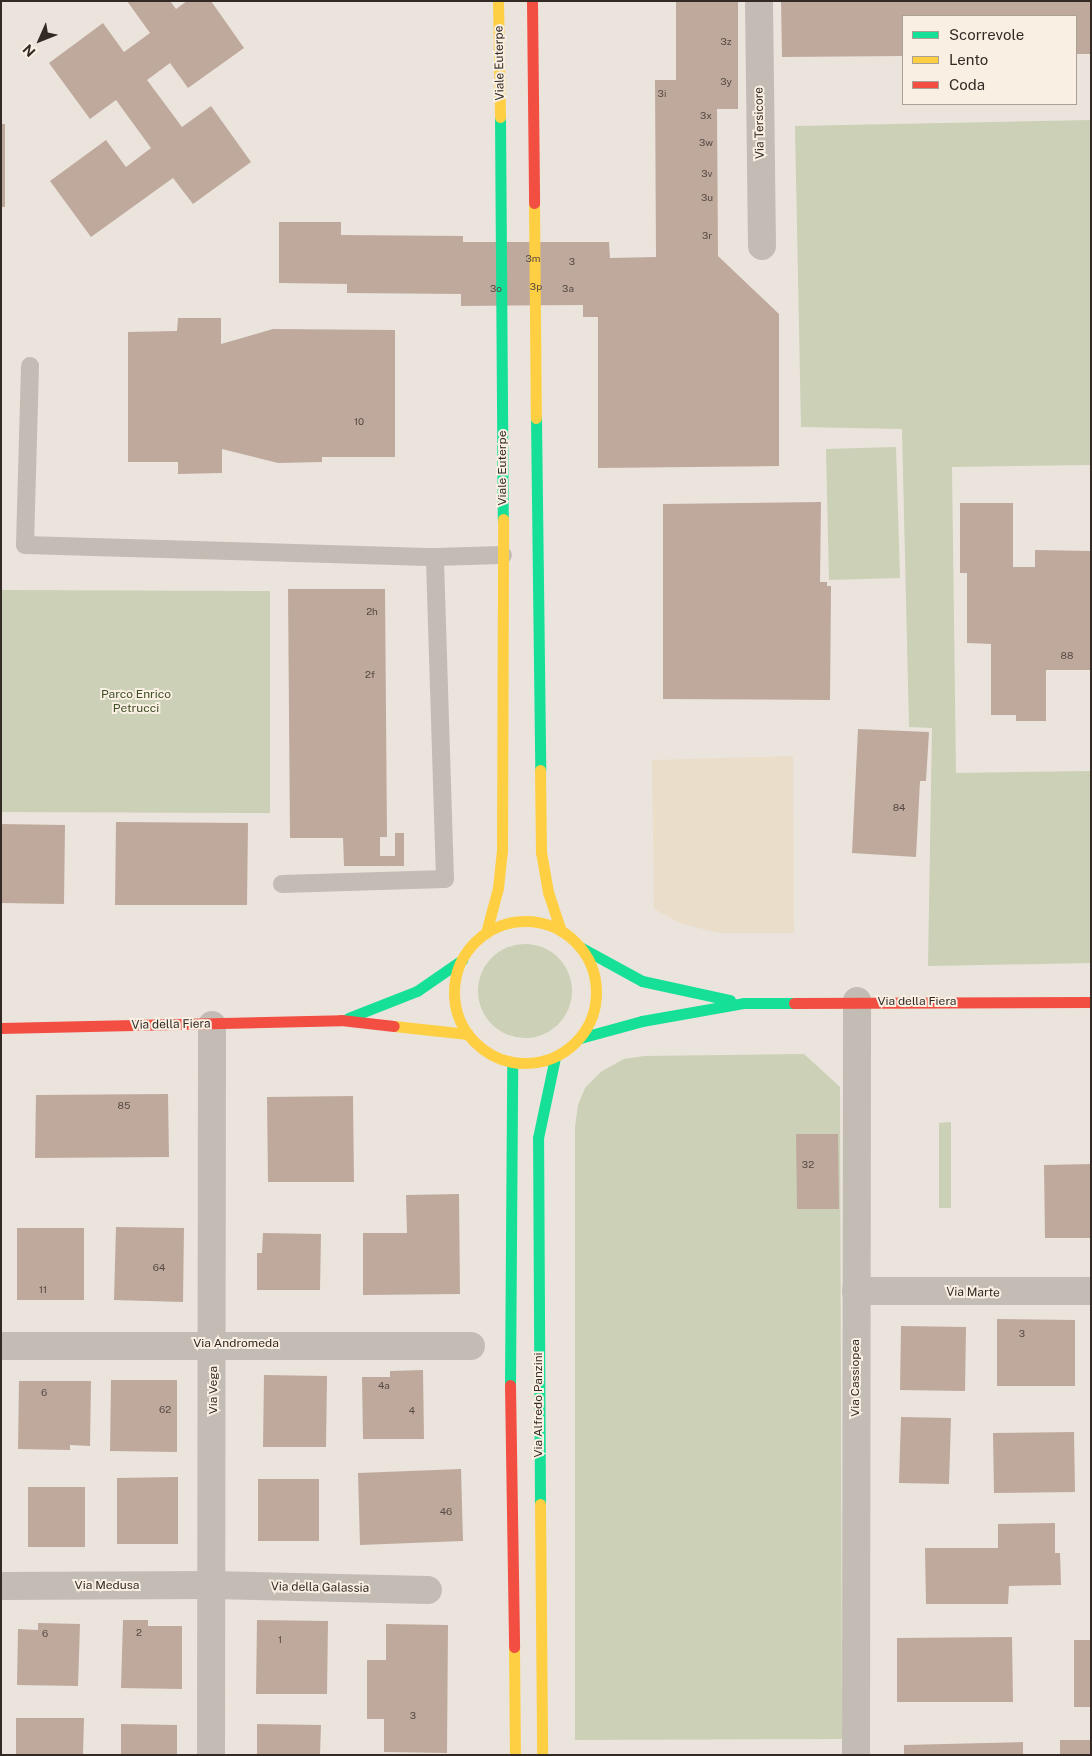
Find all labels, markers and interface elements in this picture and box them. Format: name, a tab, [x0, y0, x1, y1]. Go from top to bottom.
north arrow	[15, 15, 65, 65]
legend	[902, 15, 1077, 105]
street label: Viale Euterpe	[492, 25, 508, 101]
text: Scorrevole	[949, 26, 1024, 43]
house number: 3z	[720, 36, 732, 48]
text: N	[20, 41, 39, 60]
text: Lento	[949, 51, 988, 68]
house number: 3y	[720, 76, 732, 88]
text: Coda	[949, 76, 985, 93]
street label: Via Tersicore	[752, 87, 768, 159]
house number: 3i	[658, 88, 666, 100]
house number: 3x	[700, 110, 712, 122]
house number: 3w	[699, 137, 713, 149]
house number: 3v	[701, 168, 713, 180]
house number: 3u	[701, 192, 713, 204]
house number: 3r	[702, 230, 712, 242]
house number: 3m	[526, 253, 540, 265]
house number: 3	[569, 256, 575, 268]
house number: 3p	[530, 281, 542, 293]
house number: 3o	[490, 283, 502, 295]
house number: 3a	[562, 283, 574, 295]
house number: 10	[354, 416, 364, 428]
street label: Viale Euterpe	[496, 431, 510, 505]
house number: 2h	[366, 606, 378, 618]
house number: 88	[1061, 650, 1073, 662]
house number: 2f	[365, 669, 375, 681]
park label: Parco Enrico Petrucci	[101, 688, 171, 716]
house number: 84	[893, 802, 905, 814]
street label: Via della Fiera	[877, 995, 957, 1009]
street label: Via della Fiera	[131, 1017, 211, 1033]
house number: 85	[118, 1100, 130, 1112]
house number: 32	[802, 1159, 814, 1171]
house number: 64	[153, 1262, 165, 1274]
house number: 11	[39, 1284, 47, 1296]
street label: Via Marte	[946, 1285, 1000, 1301]
house number: 3	[1019, 1328, 1025, 1340]
street label: Via Andromeda	[193, 1337, 279, 1351]
street label: Via Cassiopea	[849, 1339, 863, 1417]
street label: Via Alfredo Panzini	[532, 1352, 546, 1458]
street label: Via Vega	[207, 1366, 221, 1414]
house number: 4a	[378, 1380, 390, 1392]
house number: 6	[41, 1387, 47, 1399]
house number: 62	[159, 1404, 171, 1416]
house number: 4	[409, 1405, 415, 1417]
house number: 46	[440, 1506, 452, 1518]
street label: Via Medusa	[75, 1579, 139, 1593]
street label: Via della Galassia	[271, 1580, 369, 1596]
house number: 2	[136, 1627, 142, 1639]
house number: 6	[42, 1628, 48, 1640]
house number: 1	[278, 1634, 282, 1646]
house number: 3	[410, 1710, 416, 1722]

